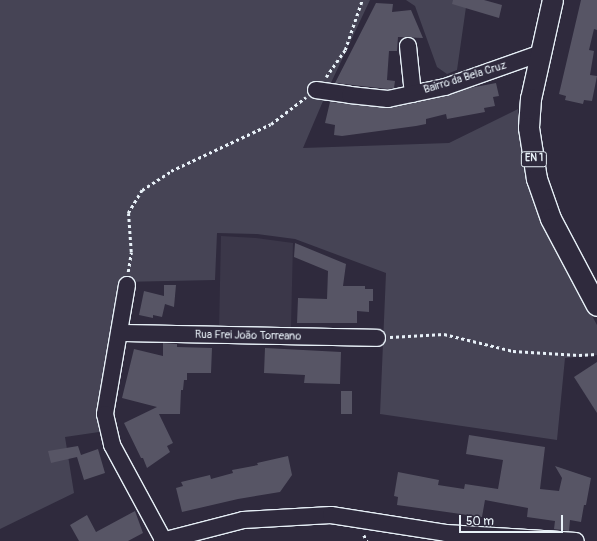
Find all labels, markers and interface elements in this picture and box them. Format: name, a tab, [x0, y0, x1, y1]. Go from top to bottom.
street label: Bairro da Bela Cruz	[422, 59, 508, 97]
road number: EN 1	[520, 151, 548, 167]
street label: Rua Frei João Torreano	[195, 328, 301, 344]
scale bar	[461, 507, 565, 533]
text: 50 m	[466, 514, 494, 529]

